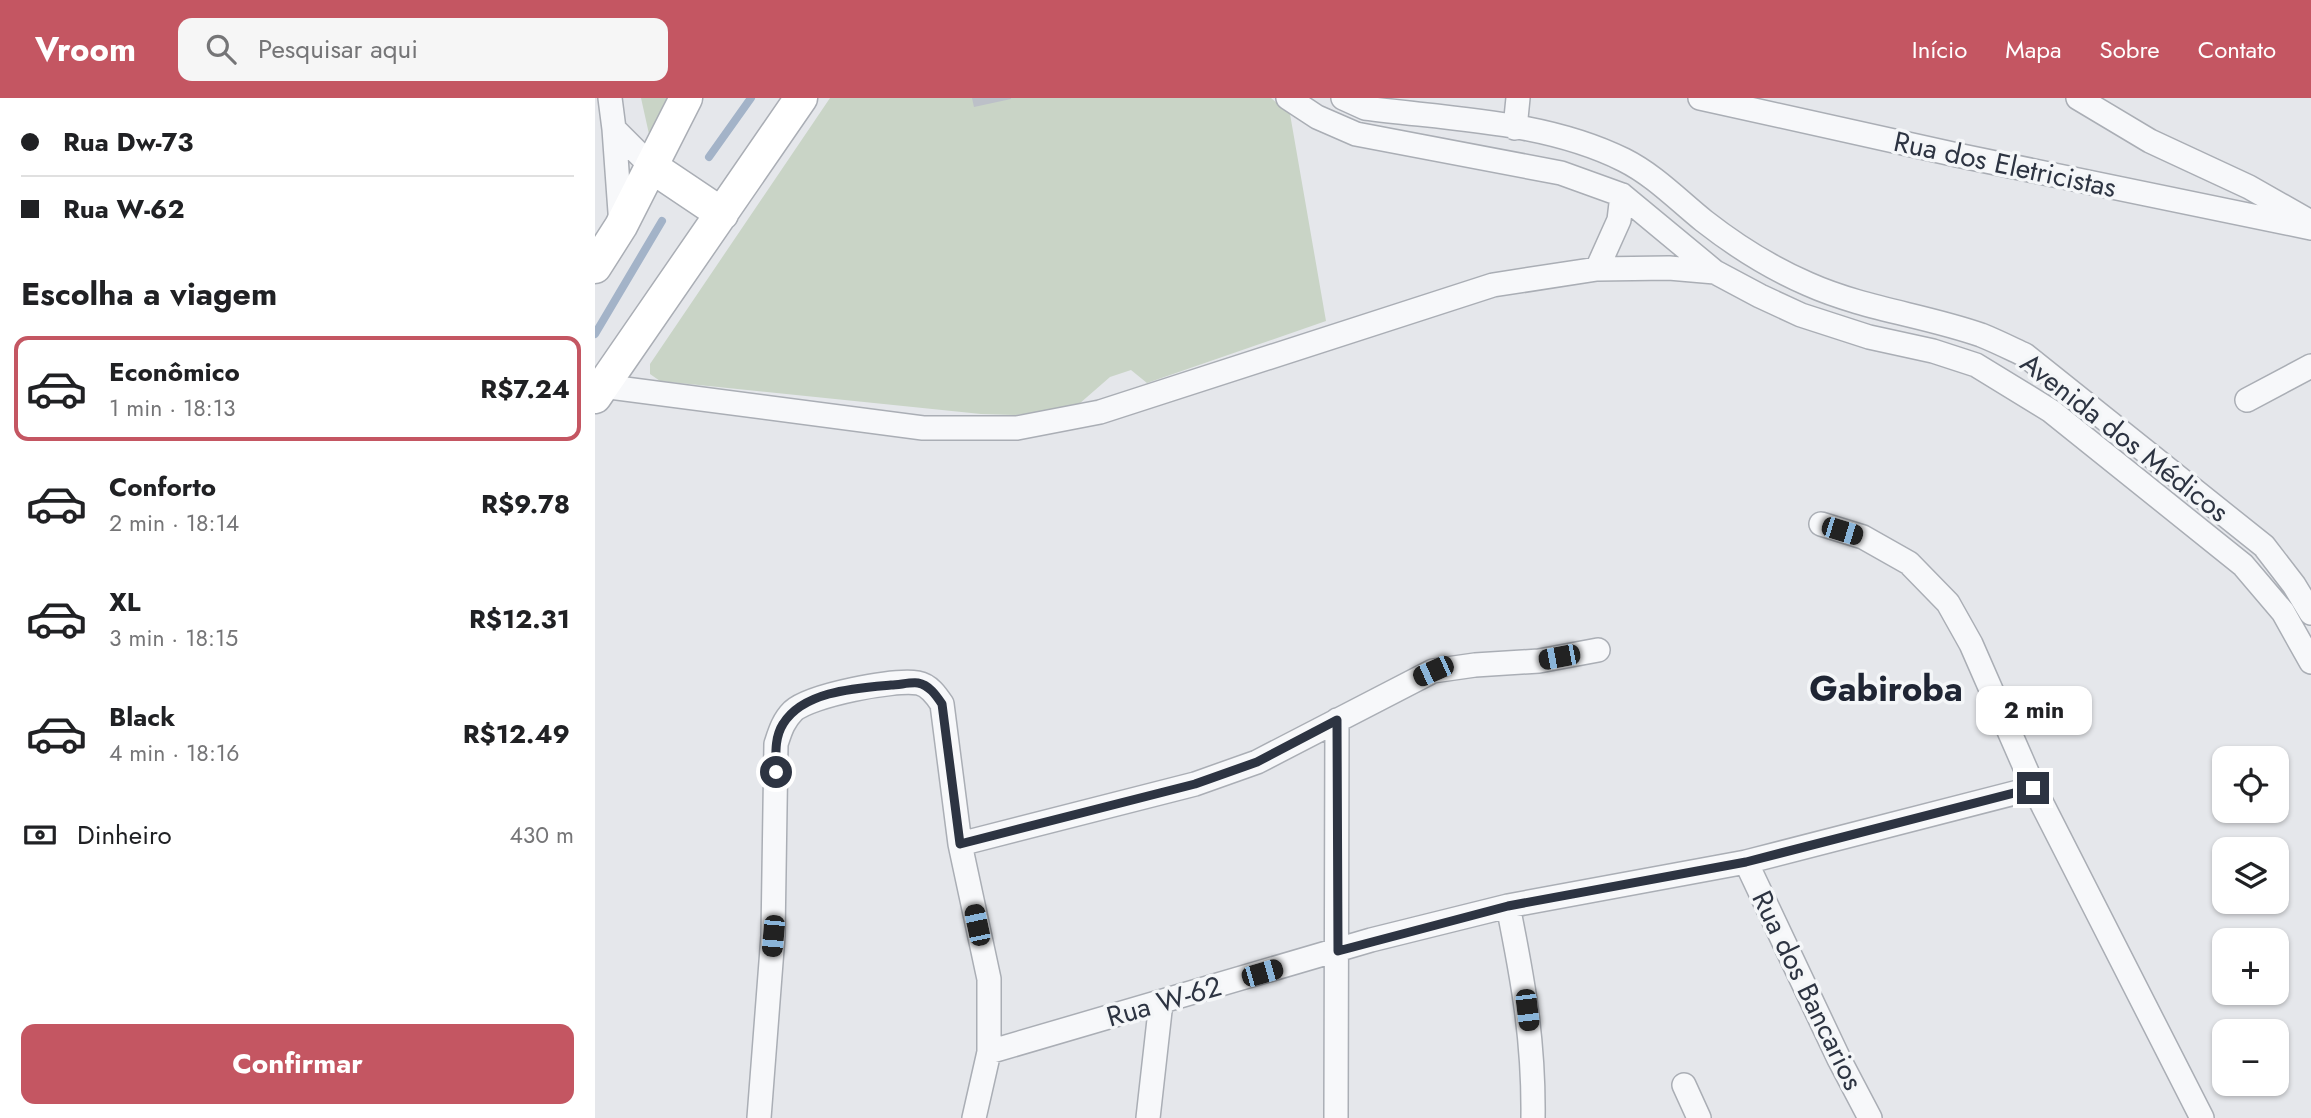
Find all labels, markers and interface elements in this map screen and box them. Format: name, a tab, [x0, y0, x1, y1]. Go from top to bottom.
search box	[178, 18, 668, 81]
text: Vroom	[35, 26, 136, 73]
icon: search	[202, 30, 240, 68]
text: Pesquisar aqui	[258, 30, 418, 68]
text: Início	[1912, 32, 1967, 67]
text: Mapa	[2005, 32, 2062, 67]
text: Sobre	[2100, 32, 2160, 67]
text: Contato	[2198, 32, 2276, 67]
street label: Rua dos Eletricistas	[1890, 121, 2120, 208]
text: Rua Dw-73	[63, 123, 193, 161]
text: Rua W-62	[63, 190, 185, 228]
text: Escolha a viagem	[21, 271, 277, 317]
street label: Avenida dos Médicos	[2012, 343, 2238, 532]
text: Econômico	[109, 353, 240, 391]
icon: car	[25, 357, 88, 420]
text: R$7.24	[480, 370, 570, 408]
text: 1 min · 18:13	[109, 391, 236, 425]
text: Conforto	[109, 468, 216, 506]
icon: car	[25, 472, 88, 535]
text: R$9.78	[481, 485, 570, 523]
text: 2 min · 18:14	[109, 506, 239, 540]
car	[1819, 515, 1866, 547]
text: XL	[109, 583, 141, 621]
icon: car	[25, 587, 88, 650]
text: R$12.31	[469, 600, 570, 638]
text: 3 min · 18:15	[109, 621, 238, 655]
car	[1537, 643, 1582, 671]
car	[1410, 653, 1457, 689]
district label: Gabiroba	[1809, 664, 1963, 714]
callout: 2 min	[1975, 686, 2091, 736]
text: 2 min	[2004, 693, 2064, 727]
text: Black	[109, 698, 175, 736]
icon: car	[25, 702, 88, 765]
text: R$12.49	[463, 715, 570, 753]
text: 4 min · 18:16	[109, 736, 239, 770]
map controls	[2212, 746, 2289, 1096]
button: locate	[2212, 746, 2289, 823]
route start	[760, 756, 792, 788]
route end	[2017, 772, 2049, 804]
icon: cash	[21, 816, 59, 854]
text: Dinheiro	[77, 816, 172, 854]
text: 430 m	[509, 818, 574, 852]
button: layers	[2212, 837, 2289, 914]
street label: Rua dos Bancarios	[1742, 884, 1874, 1097]
car	[963, 902, 992, 948]
car	[761, 914, 786, 958]
button: +	[2212, 928, 2289, 1005]
car	[1239, 957, 1286, 989]
street label: Rua W-62	[1102, 966, 1226, 1037]
car	[1515, 988, 1540, 1032]
button: −	[2212, 1019, 2289, 1096]
button: Confirmar	[21, 1024, 574, 1104]

